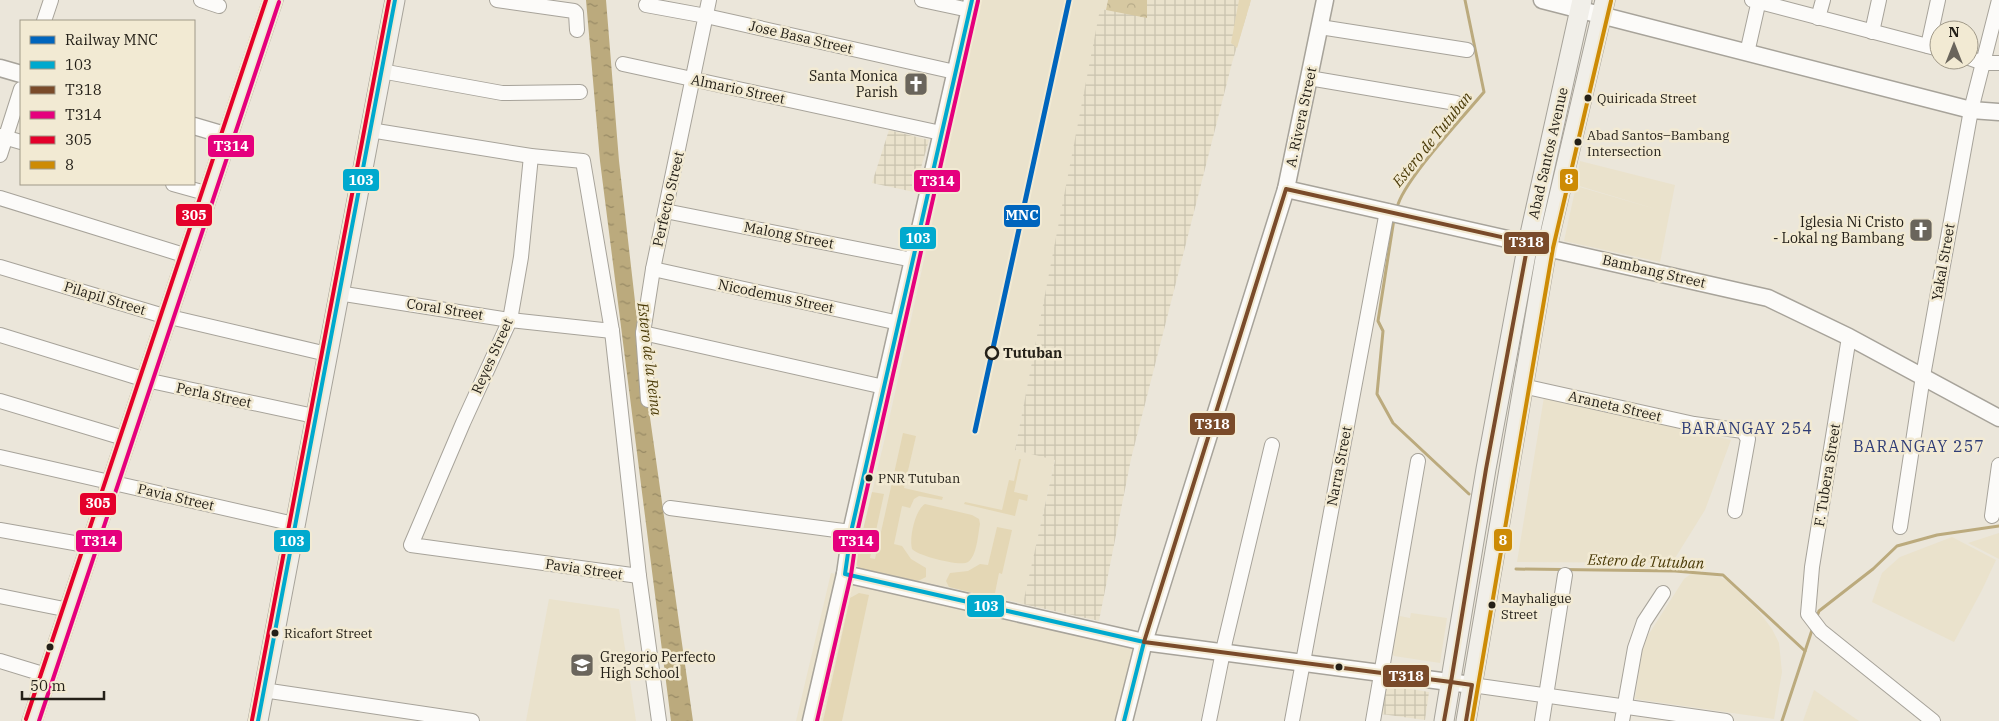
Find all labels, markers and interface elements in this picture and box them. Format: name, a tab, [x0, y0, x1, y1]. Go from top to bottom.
street label: Jose Basa Street	[747, 16, 855, 58]
legend	[20, 20, 195, 185]
north arrow	[1929, 20, 1979, 70]
text: N	[1948, 23, 1960, 41]
text: Railway MNC	[65, 30, 158, 49]
text: 103	[65, 55, 92, 74]
street label: A. Rivera Street	[1282, 65, 1320, 169]
place label: Santa Monica Parish	[809, 67, 898, 101]
street label: Almario Street	[689, 70, 787, 108]
church icon: Santa Monica Parish	[903, 71, 929, 97]
text: T318	[65, 80, 102, 99]
street label: Abad Santos Avenue	[1524, 85, 1572, 221]
water label: Estero de Tutuban	[1387, 87, 1476, 191]
place label: Quiricada Street	[1597, 90, 1697, 107]
marker: Quiricada Street	[1583, 93, 1593, 103]
text: T314	[65, 105, 102, 124]
place label: Abad Santos–Bambang Intersection	[1587, 127, 1729, 160]
text: 305	[65, 130, 92, 149]
line badge: T314	[207, 134, 255, 158]
text: T314	[213, 137, 249, 155]
marker: Abad Santos–Bambang Intersection	[1573, 137, 1583, 147]
street label: Perfecto Street	[648, 150, 688, 248]
text: 8	[65, 155, 74, 174]
line badge: 103	[342, 168, 380, 192]
line badge: 8	[1559, 168, 1579, 192]
line badge: T314	[913, 169, 961, 193]
text: 8	[1565, 170, 1573, 188]
text: 103	[348, 171, 374, 189]
text: T314	[919, 172, 955, 190]
line badge: 305	[175, 203, 213, 227]
line badge: MNC	[1003, 204, 1041, 228]
text: 305	[181, 206, 207, 224]
text: MNC	[1006, 206, 1038, 224]
place label: Iglesia Ni Cristo - Lokal ng Bambang	[1773, 213, 1904, 247]
street label: Malong Street	[743, 217, 835, 253]
church icon: Iglesia Ni Cristo - Lokal ng Bambang	[1908, 217, 1934, 243]
street label: Yakal Street	[1927, 222, 1959, 302]
line badge: 103	[899, 226, 937, 250]
text: 103	[905, 229, 931, 247]
line badge: T318	[1503, 231, 1550, 255]
text: T318	[1508, 233, 1544, 251]
street label: Bambang Street	[1600, 250, 1708, 292]
street label: Nicodemus Street	[716, 275, 836, 317]
street label: Pilapil Street	[62, 277, 148, 319]
street label: Coral Street	[405, 294, 485, 324]
water label: Estero de la Reina	[634, 300, 666, 417]
street label: Reyes Street	[467, 315, 517, 397]
place label: Tutuban	[1003, 344, 1062, 362]
marker: Tutuban	[985, 346, 999, 360]
street label: Perla Street	[175, 378, 253, 412]
street label: Araneta Street	[1567, 387, 1663, 425]
line badge: T318	[1189, 412, 1236, 436]
text: T318	[1194, 415, 1230, 433]
district label: BARANGAY 254	[1681, 418, 1813, 438]
street label: F. Tubera Street	[1810, 422, 1844, 528]
street label: Narra Street	[1322, 424, 1356, 508]
district label: BARANGAY 257	[1853, 436, 1985, 456]
place label: PNR Tutuban	[878, 470, 960, 487]
marker: PNR Tutuban	[864, 473, 874, 483]
street label: Pavia Street	[136, 479, 216, 515]
line badge: 305	[79, 492, 117, 516]
text: 305	[85, 494, 111, 512]
line badge: 8	[1493, 528, 1513, 552]
line badge: T314	[75, 529, 123, 553]
line badge: 103	[273, 529, 311, 553]
line badge: T314	[832, 529, 880, 553]
text: 8	[1499, 531, 1507, 549]
text: T314	[81, 532, 117, 550]
text: 103	[279, 532, 305, 550]
text: T314	[838, 532, 874, 550]
water label: Estero de Tutuban	[1586, 549, 1705, 573]
street label: Pavia Street	[544, 555, 624, 583]
place label: Mayhaligue Street	[1501, 590, 1572, 623]
line badge: 103	[966, 594, 1005, 618]
text: 103	[973, 597, 999, 615]
marker: Mayhaligue Street	[1487, 600, 1497, 610]
place label: Ricafort Street	[284, 625, 373, 642]
marker: Ricafort Street	[270, 628, 280, 638]
unlabelled marker	[45, 642, 55, 652]
place label: Gregorio Perfecto High School	[600, 648, 716, 682]
school or university icon: Gregorio Perfecto High School	[569, 652, 595, 678]
unlabelled marker	[1334, 662, 1344, 672]
line badge: T318	[1382, 664, 1430, 688]
text: T318	[1388, 667, 1424, 685]
scale bar	[22, 668, 105, 700]
text: 50 m	[30, 676, 66, 695]

